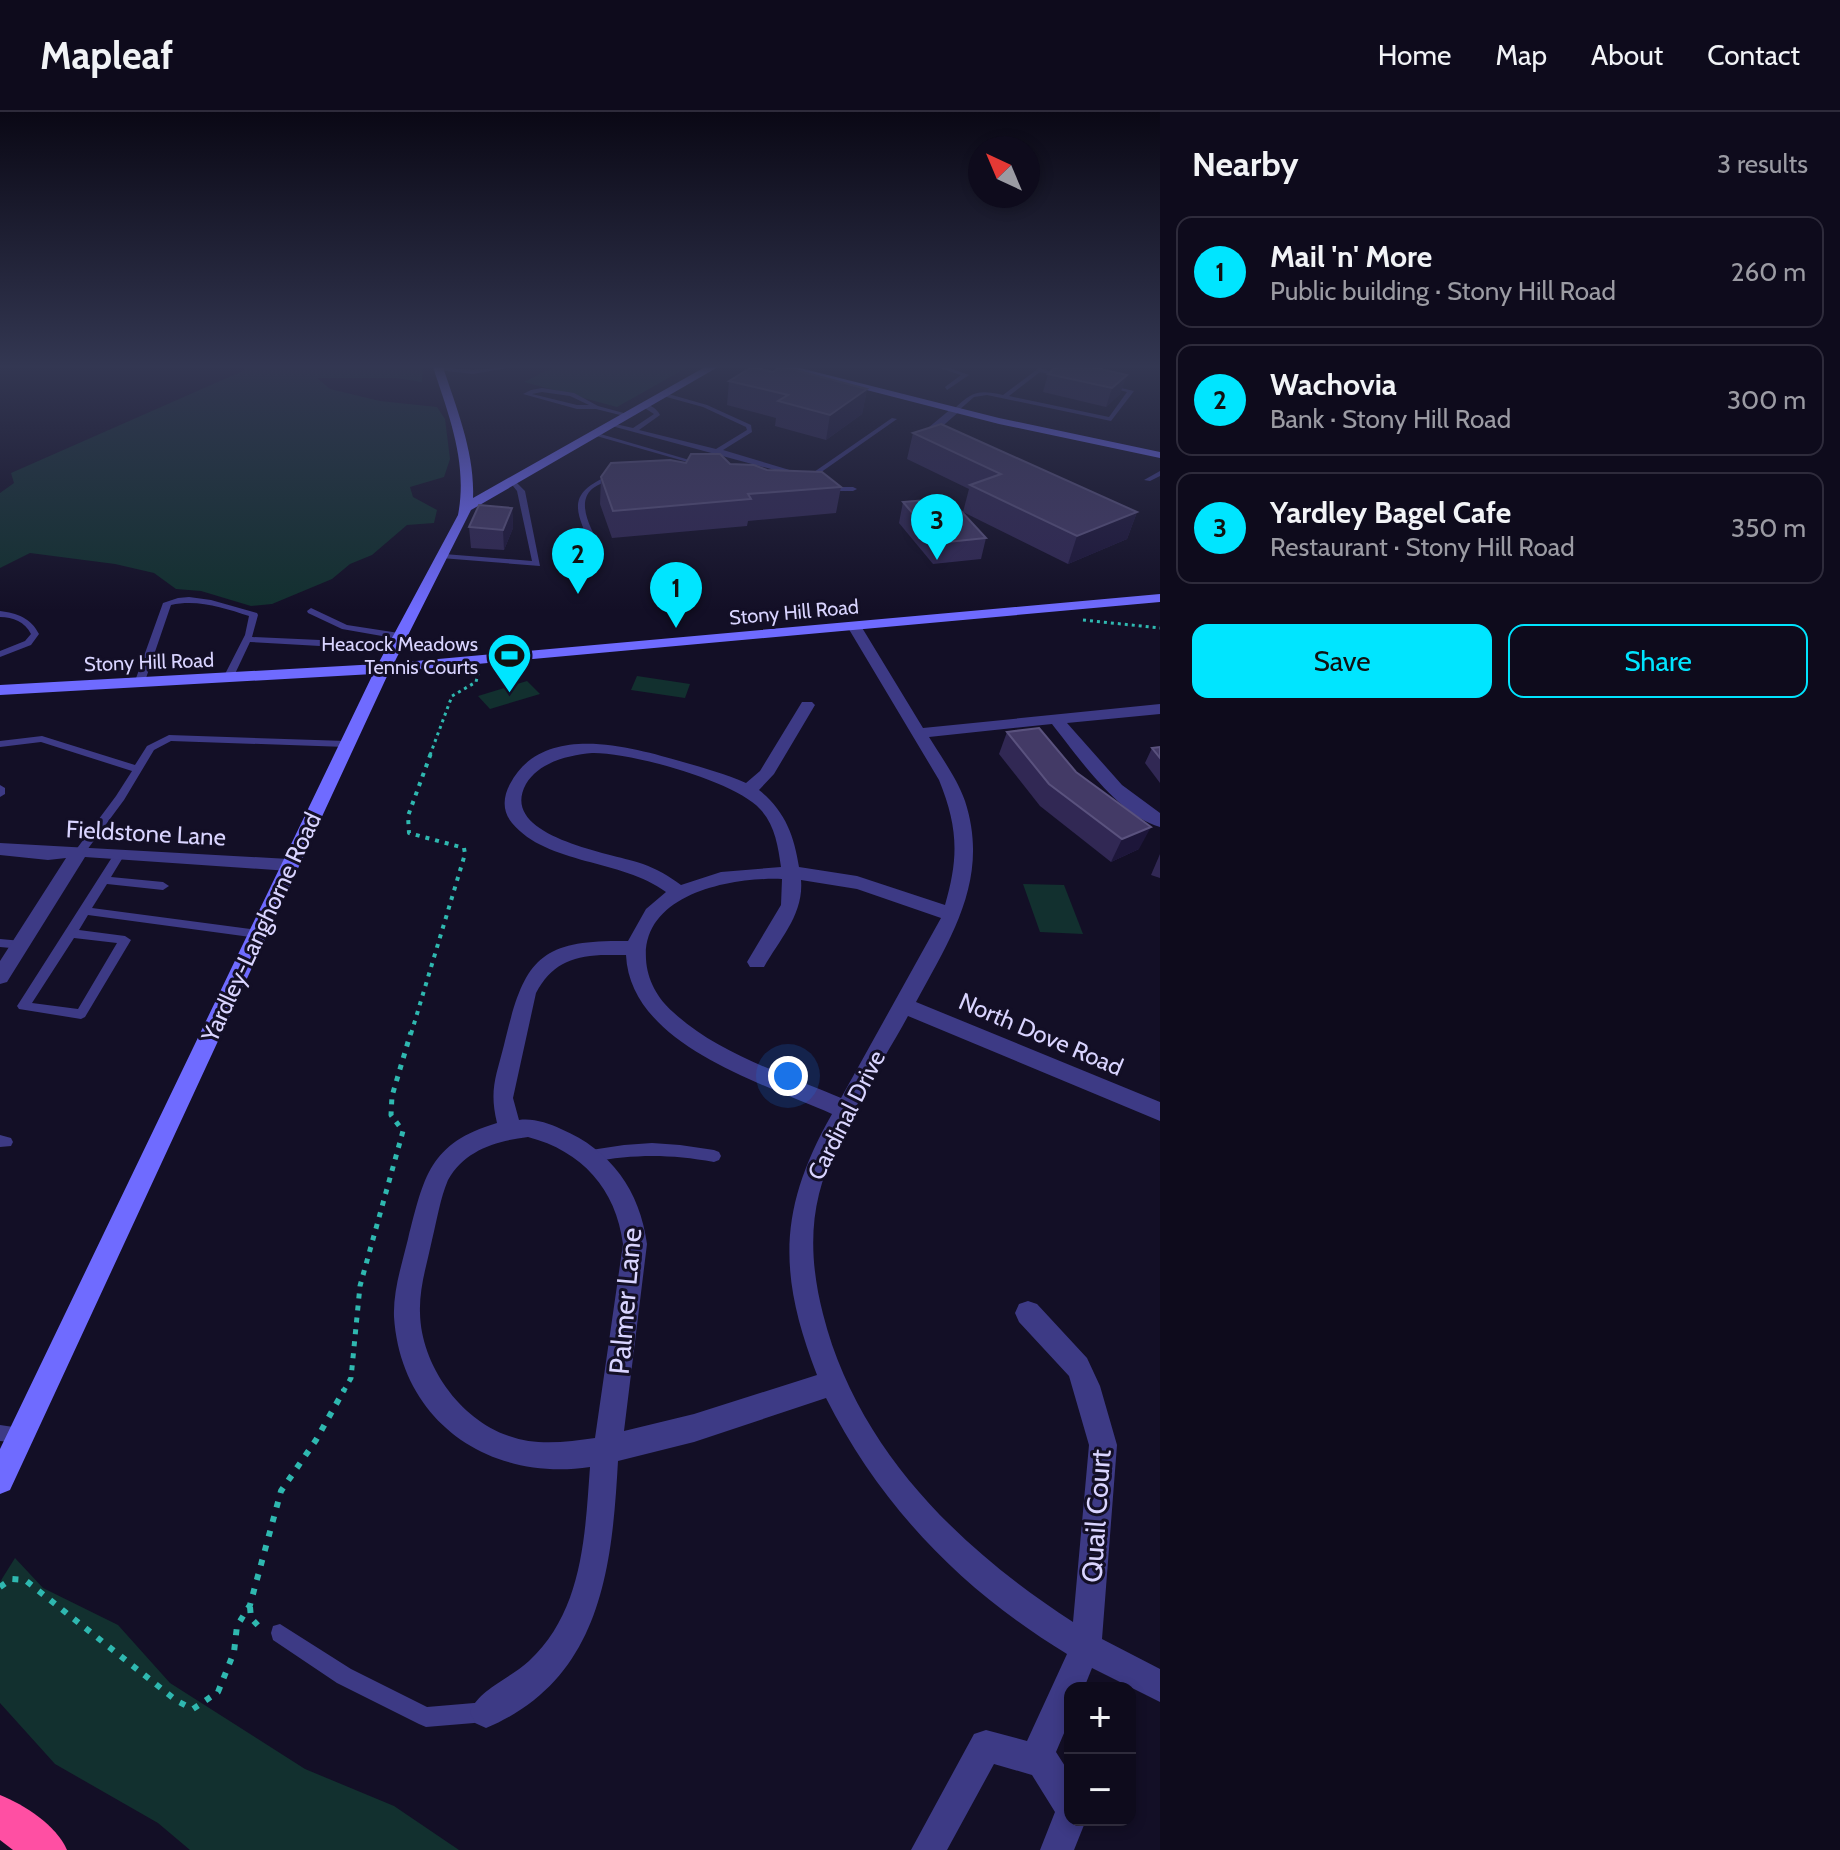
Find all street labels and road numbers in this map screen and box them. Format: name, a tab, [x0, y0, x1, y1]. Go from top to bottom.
street label: Stony Hill Road	[728, 594, 860, 630]
street label: Stony Hill Road	[84, 648, 214, 676]
street label: Yardley-Langhorne Road	[195, 808, 327, 1047]
street label: Fieldstone Lane	[65, 814, 227, 852]
street label: North Dove Road	[955, 986, 1127, 1082]
street label: Cardinal Drive	[801, 1045, 891, 1185]
street label: Palmer Lane	[602, 1226, 648, 1376]
street label: Quail Court	[1074, 1448, 1118, 1584]

